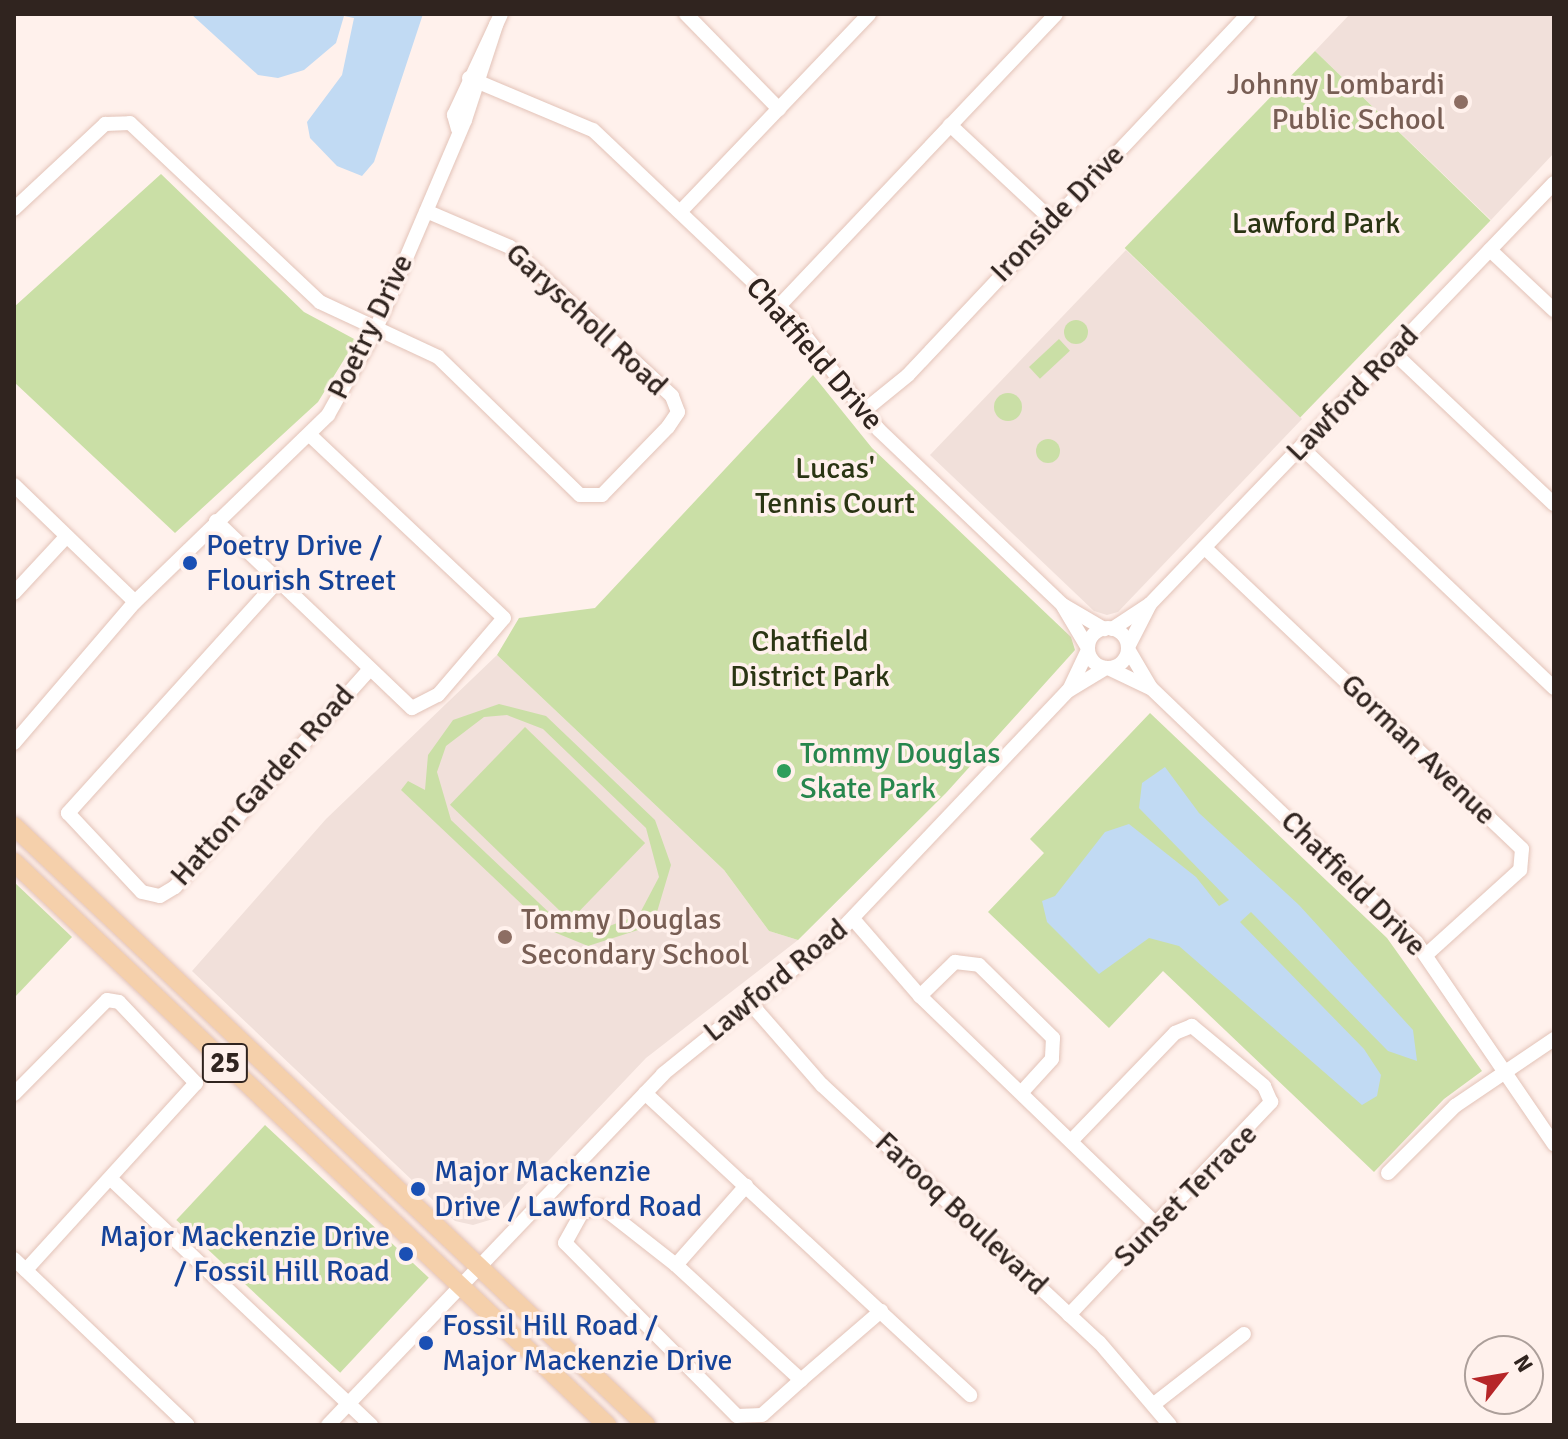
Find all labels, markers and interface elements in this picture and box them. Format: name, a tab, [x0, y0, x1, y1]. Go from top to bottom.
place label: Johnny Lombardi Public School	[1227, 67, 1445, 138]
marker: Johnny Lombardi Public School	[1452, 93, 1470, 111]
street label: Ironside Drive	[984, 138, 1132, 290]
park label: Lawford Park	[1232, 206, 1400, 242]
street label: Garyscholl Road	[498, 236, 674, 404]
street label: Poetry Drive	[320, 249, 422, 405]
street label: Chatfield Drive	[738, 270, 890, 438]
street label: Lawford Road	[1279, 318, 1427, 470]
park label: Lucas' Tennis Court	[755, 451, 915, 522]
place label: Poetry Drive / Flourish Street	[206, 528, 396, 598]
marker: Poetry Drive / Flourish Street	[181, 554, 199, 572]
park label: Chatfield District Park	[730, 624, 890, 694]
street label: Gorman Avenue	[1333, 667, 1503, 833]
street label: Hatton Garden Road	[163, 678, 363, 894]
place label: Tommy Douglas Skate Park	[800, 736, 1000, 806]
marker: Tommy Douglas Skate Park	[775, 762, 793, 780]
street label: Chatfield Drive	[1273, 804, 1433, 964]
place label: Tommy Douglas Secondary School	[521, 902, 749, 972]
street label: Lawford Road	[697, 912, 855, 1050]
marker: Tommy Douglas Secondary School	[496, 928, 514, 946]
road number: 25	[201, 1039, 249, 1087]
street label: Sunset Terrace	[1107, 1117, 1265, 1275]
street label: Farooq Boulevard	[867, 1125, 1055, 1303]
place label: Major Mackenzie Drive / Lawford Road	[434, 1154, 702, 1224]
marker: Major Mackenzie Drive / Lawford Road	[409, 1180, 427, 1198]
place label: Major Mackenzie Drive / Fossil Hill Road	[99, 1219, 390, 1290]
marker: Major Mackenzie Drive / Fossil Hill Road	[397, 1245, 415, 1263]
place label: Fossil Hill Road / Major Mackenzie Drive	[442, 1308, 733, 1378]
marker: Fossil Hill Road / Major Mackenzie Drive	[417, 1334, 435, 1352]
north arrow	[1464, 1335, 1544, 1415]
text: N	[1508, 1350, 1539, 1377]

